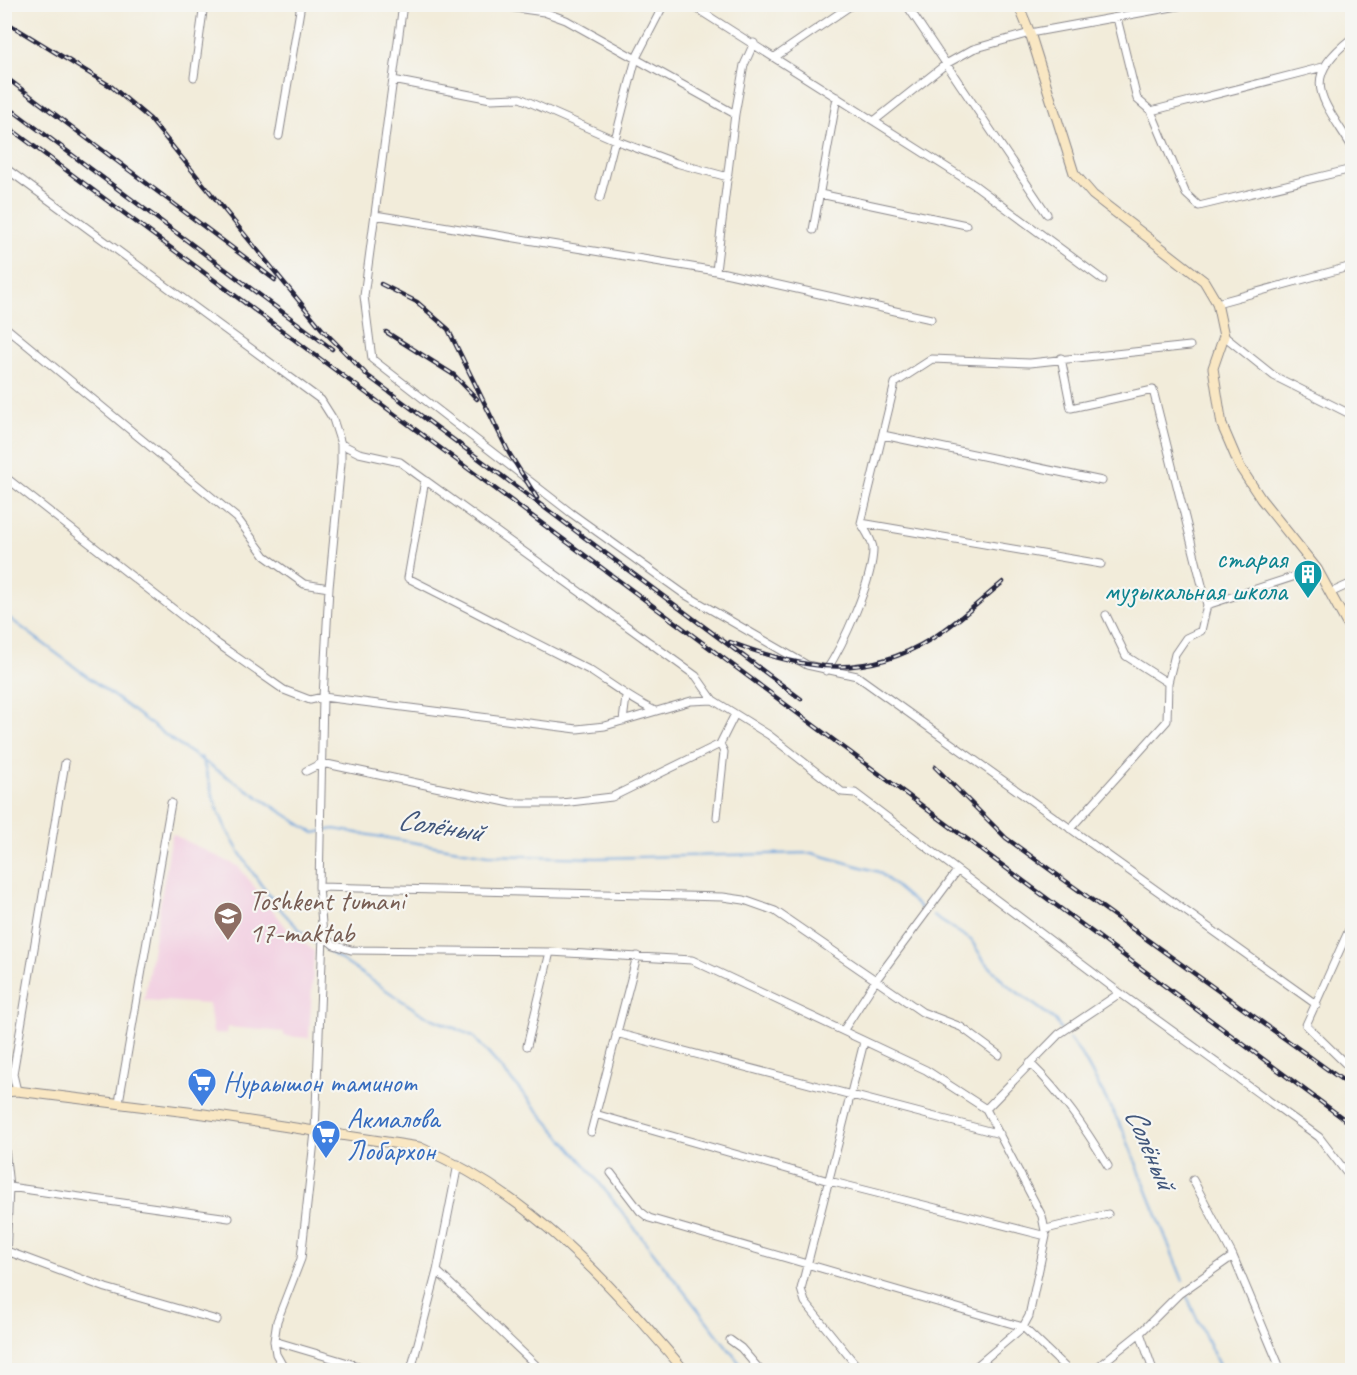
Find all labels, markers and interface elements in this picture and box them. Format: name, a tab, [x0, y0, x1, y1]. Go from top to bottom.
place label: старая музыкальная школа	[1104, 541, 1289, 608]
building icon: старая музыкальная школа	[1292, 558, 1324, 600]
water label: Солёный	[395, 800, 490, 851]
place label: Toshkent tumani 17-maktab	[249, 883, 409, 950]
school or university icon: Toshkent tumani 17-maktab	[212, 900, 244, 942]
place label: Нураышон таминот	[223, 1065, 418, 1100]
supermarket icon: Нураышон таминот	[186, 1066, 218, 1108]
place label: Акмалова Лобархон	[347, 1101, 442, 1168]
water label: Солёный	[1116, 1101, 1188, 1200]
supermarket icon: Акмалова Лобархон	[310, 1118, 342, 1160]

